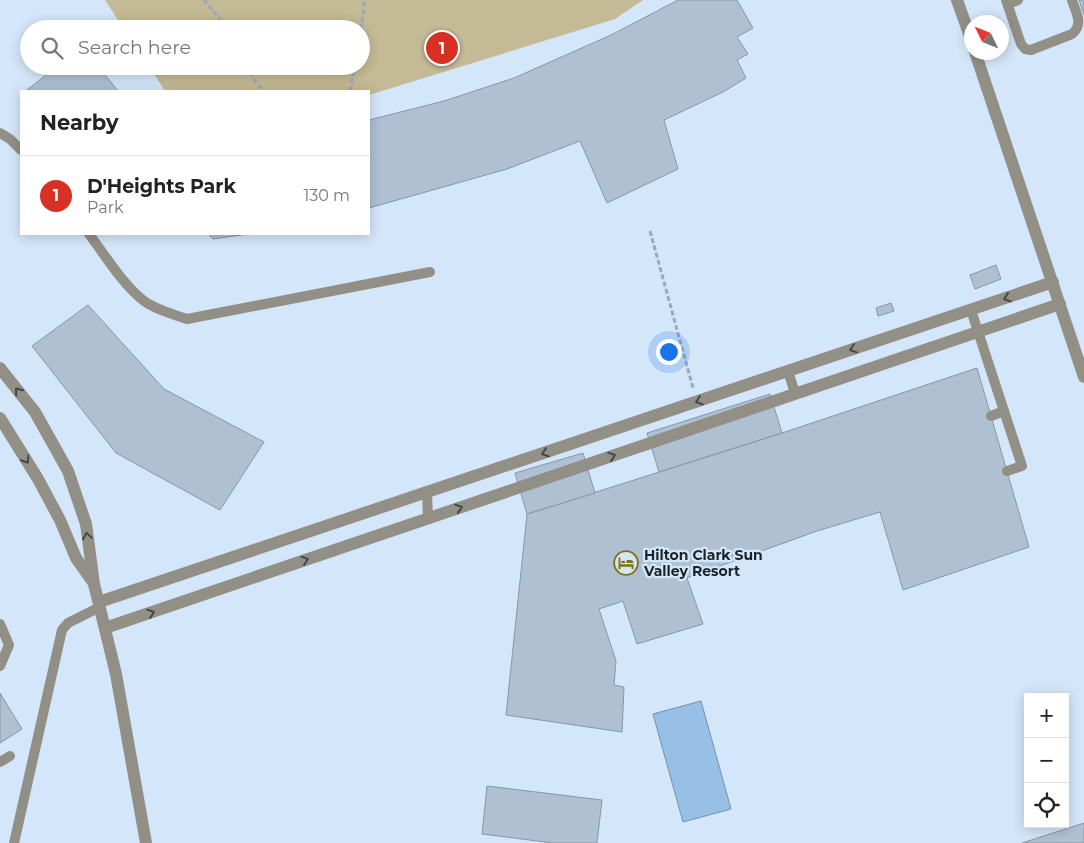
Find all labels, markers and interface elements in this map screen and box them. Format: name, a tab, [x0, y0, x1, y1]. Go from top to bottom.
north arrow	[964, 15, 1009, 60]
search box	[20, 20, 370, 75]
pin: 1	[426, 29, 458, 67]
icon: search	[38, 34, 66, 62]
text: Search here	[78, 36, 191, 59]
text: Nearby	[40, 110, 119, 135]
text: D'Heights Park	[87, 175, 236, 198]
text: 1	[53, 186, 59, 205]
text: 130 m	[303, 186, 350, 205]
text: Park	[87, 198, 124, 217]
one-way arrow	[1003, 292, 1012, 302]
your location	[656, 339, 682, 365]
one-way arrow	[849, 343, 858, 353]
one-way arrow	[14, 387, 23, 396]
one-way arrow	[695, 395, 704, 405]
one-way arrow	[541, 447, 550, 457]
one-way arrow	[608, 452, 616, 462]
one-way arrow	[19, 454, 29, 463]
one-way arrow	[454, 504, 462, 514]
one-way arrow	[83, 531, 93, 540]
place label: Hilton Clark Sun Valley Resort	[643, 546, 763, 580]
hotel icon: Hilton Clark Sun Valley Resort	[613, 550, 639, 576]
one-way arrow	[300, 556, 308, 566]
one-way arrow	[146, 608, 154, 618]
map controls	[1024, 693, 1069, 828]
button: +	[1024, 693, 1069, 738]
button: −	[1024, 738, 1069, 783]
button: locate	[1024, 783, 1069, 828]

